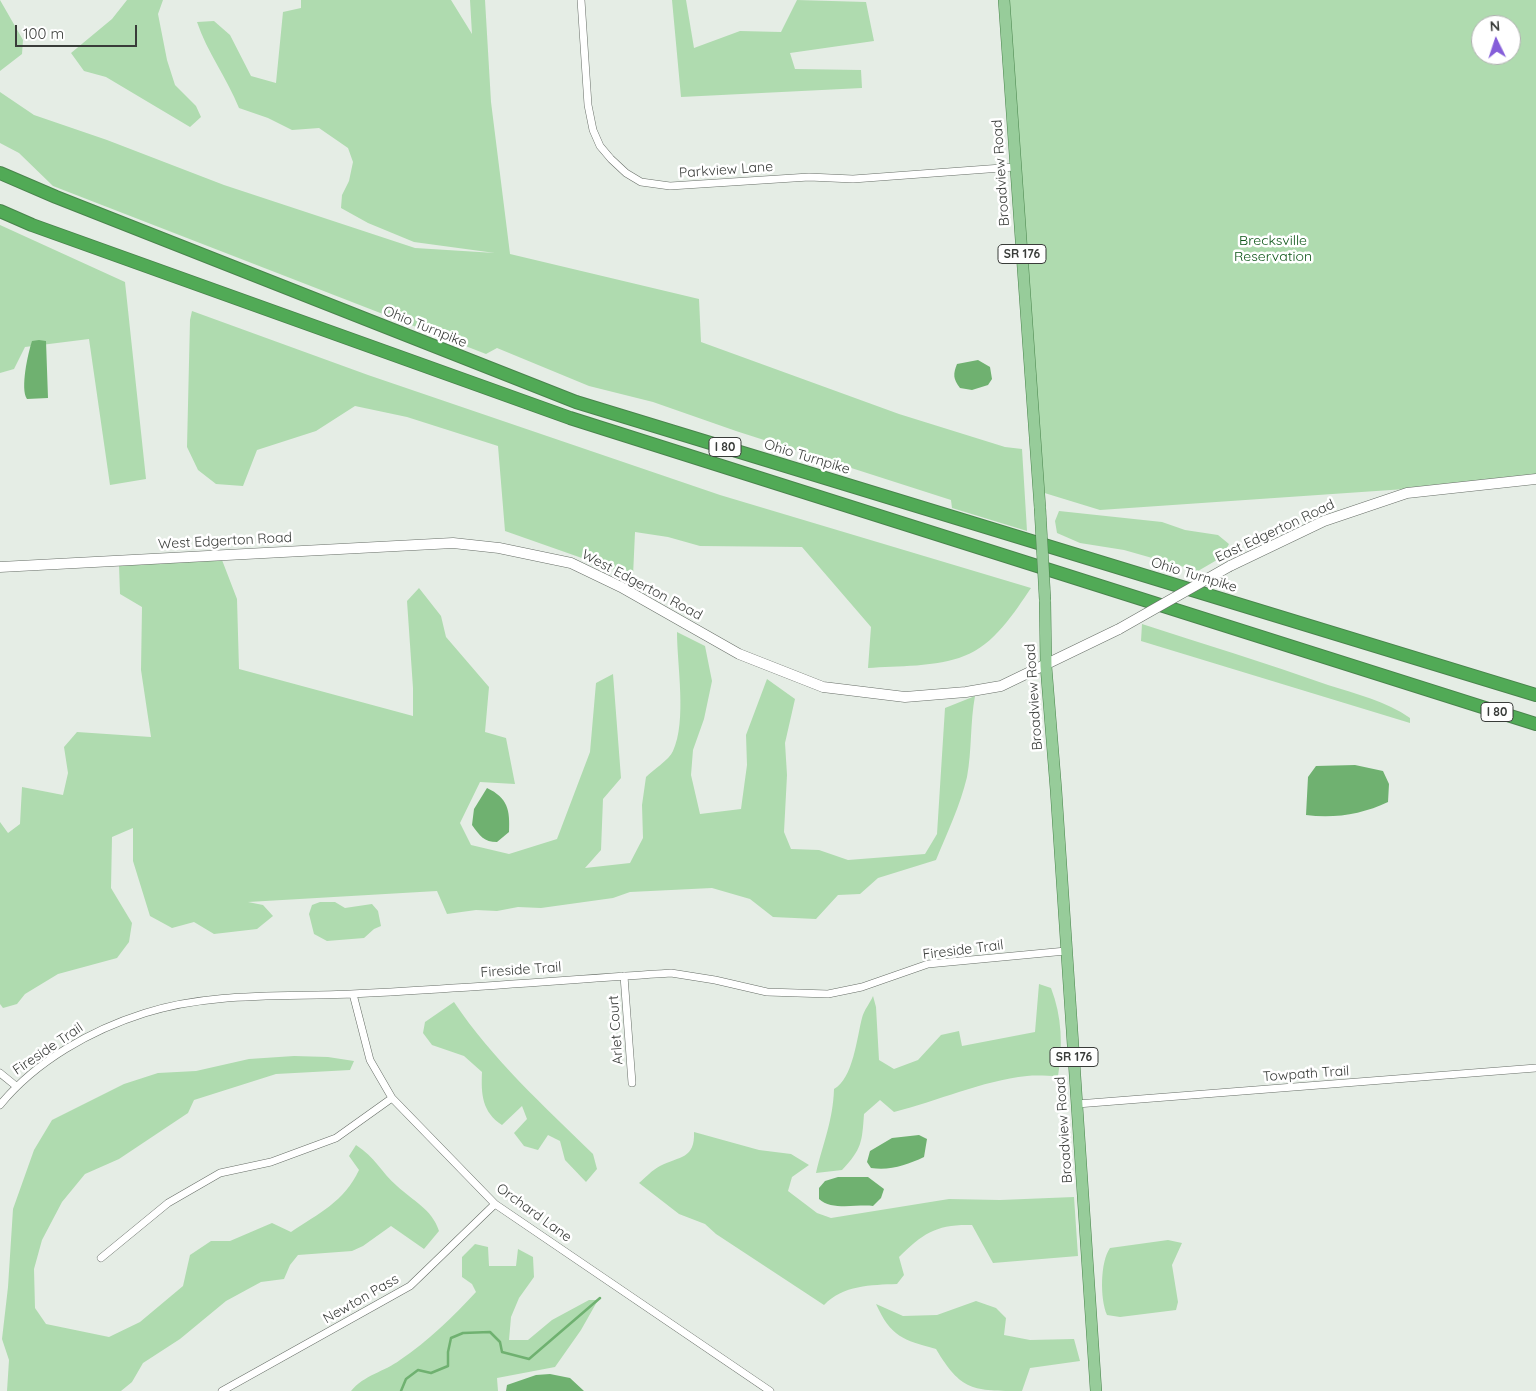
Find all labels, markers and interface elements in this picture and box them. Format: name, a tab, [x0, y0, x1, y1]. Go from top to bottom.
scale bar	[18, 15, 140, 47]
north arrow	[1471, 15, 1521, 65]
text: N	[1489, 17, 1501, 35]
text: 100 m	[23, 24, 64, 43]
street label: Broadview Road	[989, 119, 1013, 227]
street label: Parkview Lane	[678, 158, 774, 182]
park label: Brecksville Reservation	[1234, 233, 1312, 266]
road number: SR 176	[998, 244, 1046, 264]
street label: Ohio Turnpike	[381, 303, 469, 351]
street label: Ohio Turnpike	[762, 436, 852, 478]
road number: I 80	[709, 438, 741, 457]
street label: East Edgerton Road	[1213, 496, 1337, 566]
street label: West Edgerton Road	[158, 529, 292, 553]
street label: West Edgerton Road	[579, 546, 705, 624]
street label: Ohio Turnpike	[1149, 554, 1239, 596]
street label: Broadview Road	[1022, 643, 1046, 751]
road number: I 80	[1481, 702, 1513, 722]
street label: Fireside Trail	[922, 937, 1004, 963]
street label: Fireside Trail	[480, 959, 562, 981]
street label: Arlet Court	[605, 995, 627, 1065]
street label: Fireside Trail	[10, 1019, 86, 1079]
road number: SR 176	[1050, 1048, 1098, 1066]
street label: Towpath Trail	[1262, 1063, 1350, 1085]
street label: Broadview Road	[1052, 1076, 1076, 1184]
street label: Orchard Lane	[493, 1180, 575, 1246]
street label: Newton Pass	[320, 1271, 402, 1327]

